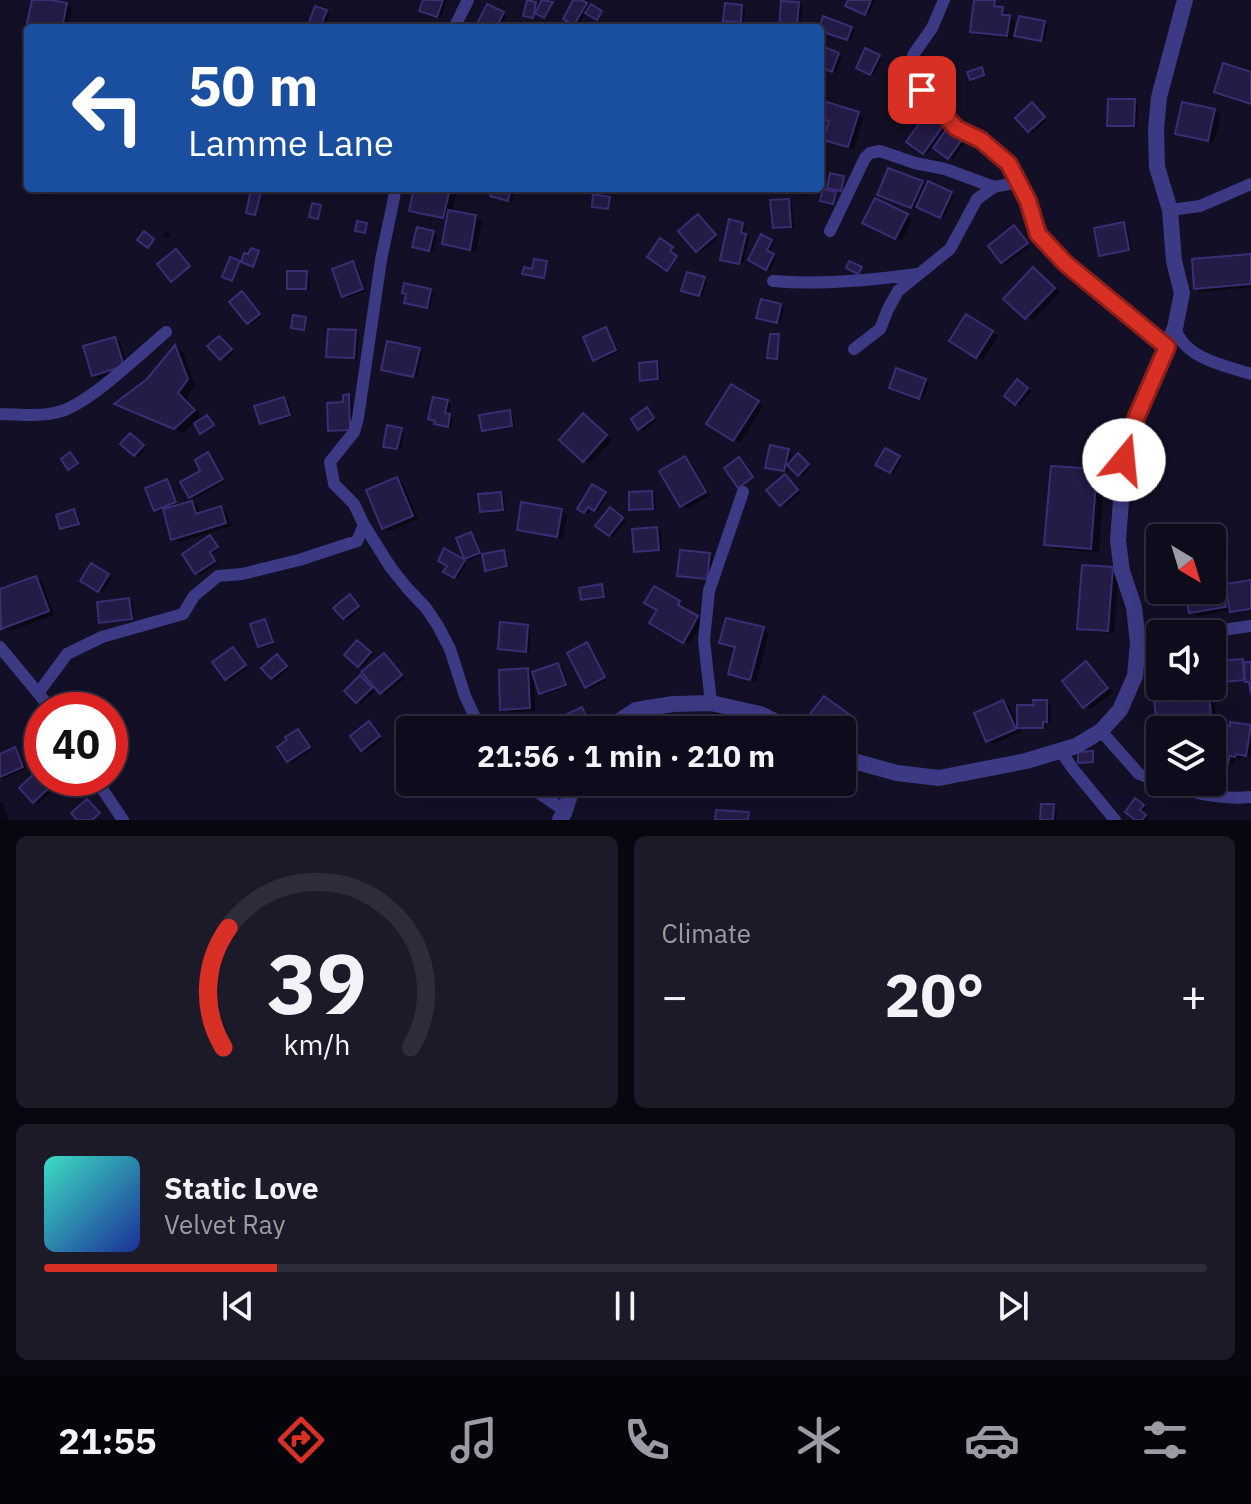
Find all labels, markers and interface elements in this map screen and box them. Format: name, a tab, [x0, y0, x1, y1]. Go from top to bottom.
text: 50 m	[188, 49, 318, 121]
icon: left	[56, 56, 160, 160]
pin	[888, 56, 956, 124]
icon: arrive	[900, 68, 944, 112]
text: Lamme Lane	[188, 119, 394, 166]
position arrow	[1082, 418, 1166, 502]
north arrow	[1146, 524, 1226, 604]
map controls	[1146, 524, 1226, 796]
button: sound	[1146, 620, 1226, 700]
speed limit sign: 40	[24, 692, 128, 796]
button: layers	[1146, 716, 1226, 796]
text: 21:56 · 1 min · 210 m	[477, 736, 775, 775]
text: Climate	[662, 916, 751, 950]
text: 39	[267, 929, 367, 1037]
text: 20°	[884, 955, 984, 1034]
text: −	[662, 967, 688, 1024]
text: +	[1181, 967, 1207, 1024]
text: km/h	[283, 1026, 350, 1063]
text: Static Love	[164, 1168, 319, 1207]
text: Velvet Ray	[164, 1207, 285, 1241]
icon: previous	[216, 1284, 260, 1328]
icon: pause	[603, 1284, 647, 1328]
icon: next	[991, 1284, 1035, 1328]
icon: directions	[273, 1412, 329, 1468]
icon: music	[446, 1412, 502, 1468]
icon: phone	[619, 1412, 675, 1468]
icon: climate	[791, 1412, 847, 1468]
icon: car	[964, 1412, 1020, 1468]
icon: filters	[1137, 1412, 1193, 1468]
text: 21:55	[58, 1417, 157, 1464]

